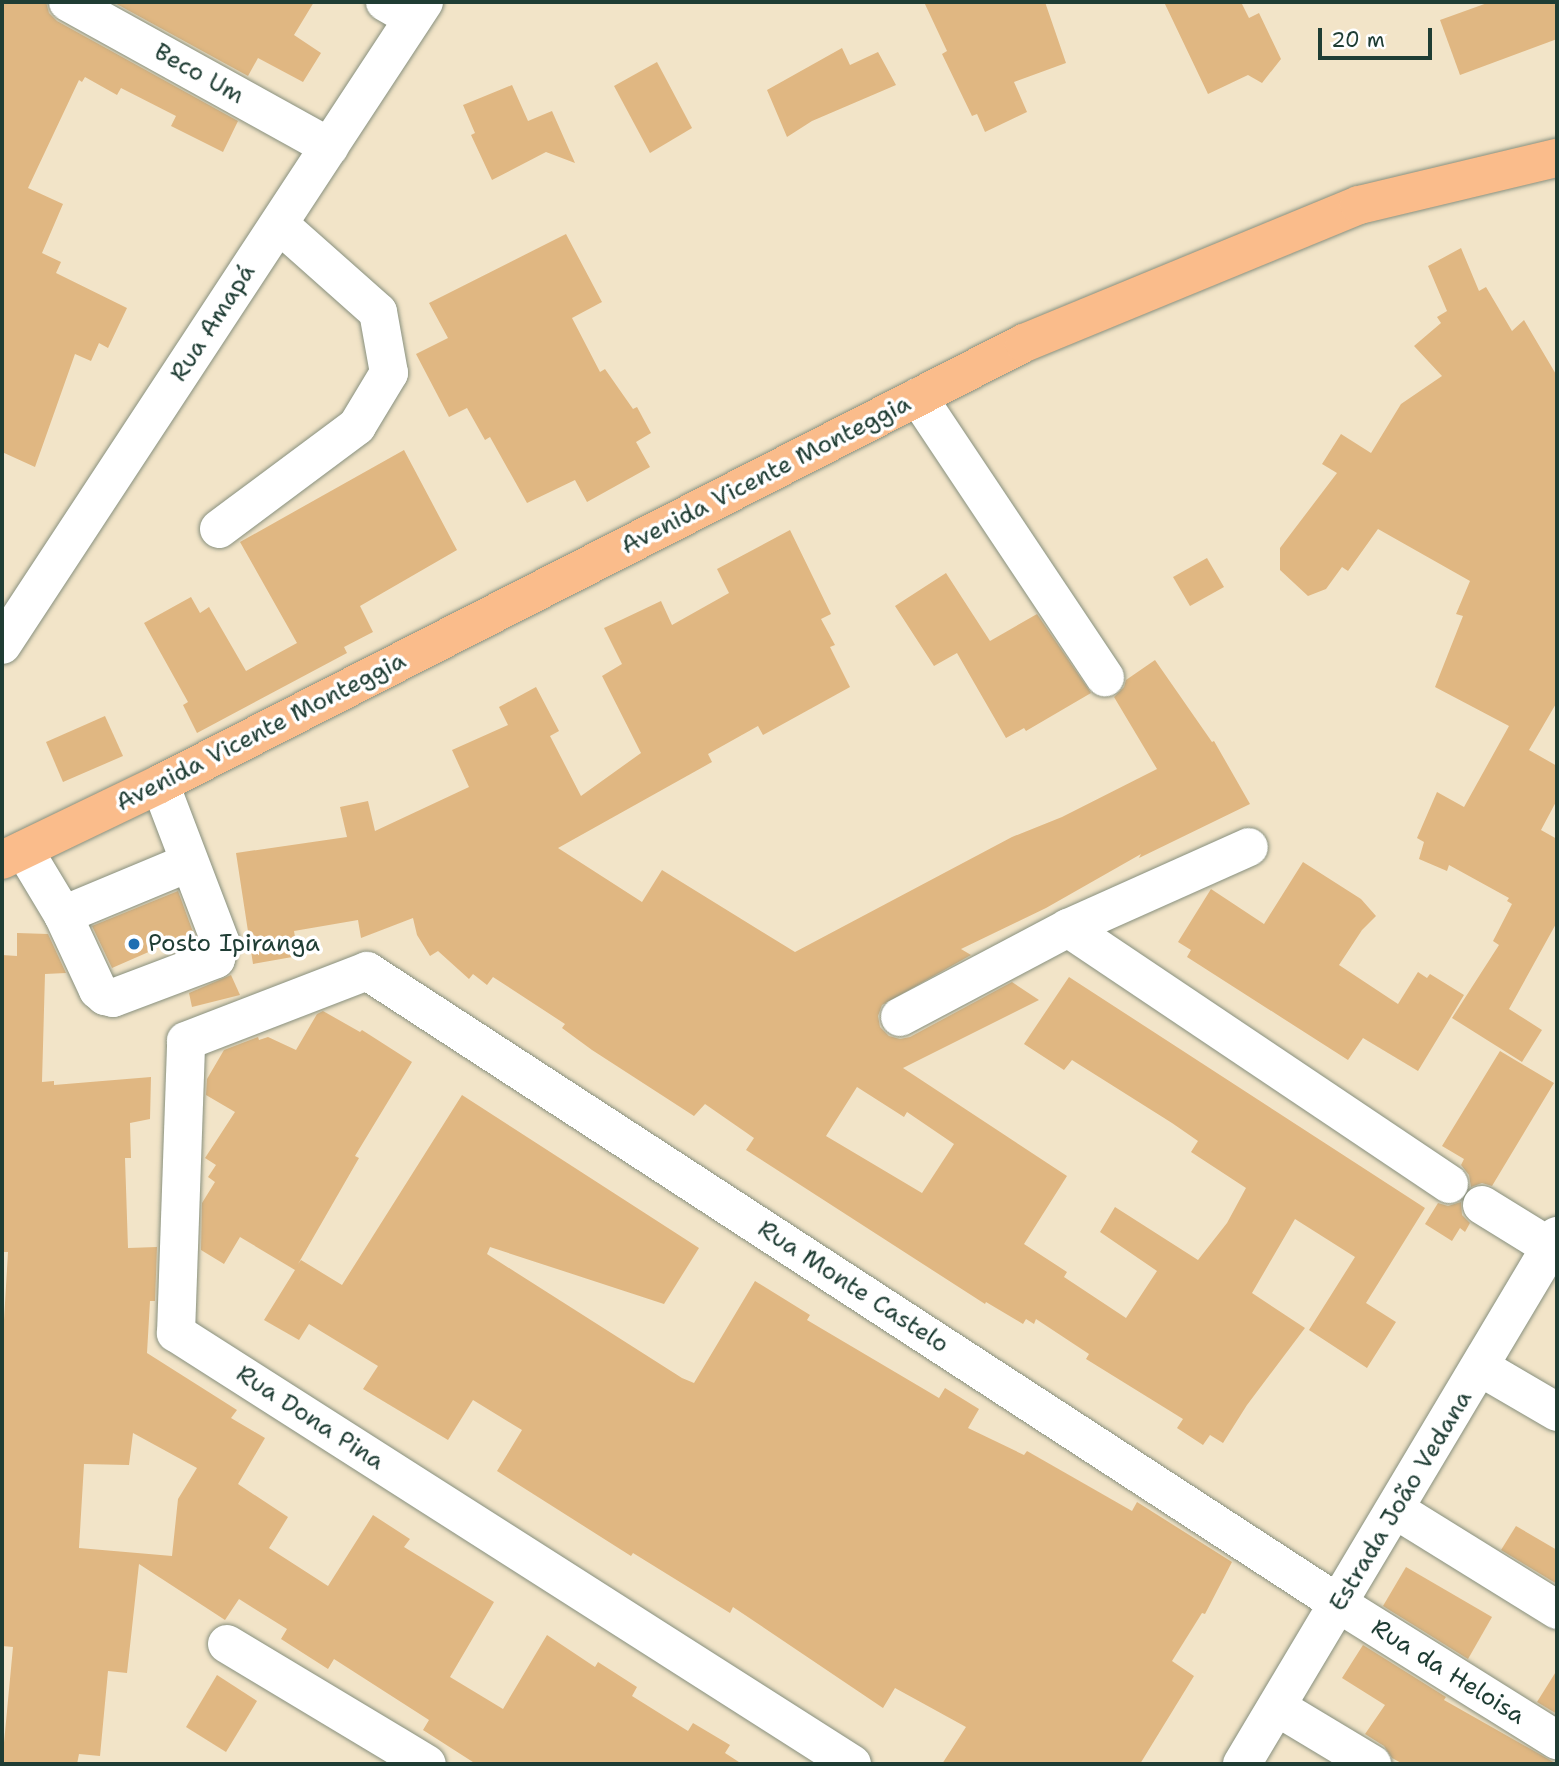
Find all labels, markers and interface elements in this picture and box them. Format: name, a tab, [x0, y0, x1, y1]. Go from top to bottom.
scale bar	[1321, 14, 1435, 58]
text: 20 m	[1331, 26, 1385, 54]
street label: Beco Um	[149, 38, 249, 110]
street label: Rua Amapá	[164, 259, 262, 387]
street label: Avenida Vicente Monteggia	[616, 389, 916, 561]
street label: Avenida Vicente Monteggia	[111, 646, 411, 818]
place label: Posto Ipiranga	[148, 930, 320, 958]
marker: Posto Ipiranga	[126, 936, 142, 952]
street label: Rua Monte Castelo	[752, 1215, 954, 1359]
street label: Rua Dona Pina	[231, 1360, 389, 1476]
street label: Estrada João Vedana	[1324, 1385, 1478, 1617]
street label: Rua da Heloisa	[1366, 1613, 1530, 1731]

